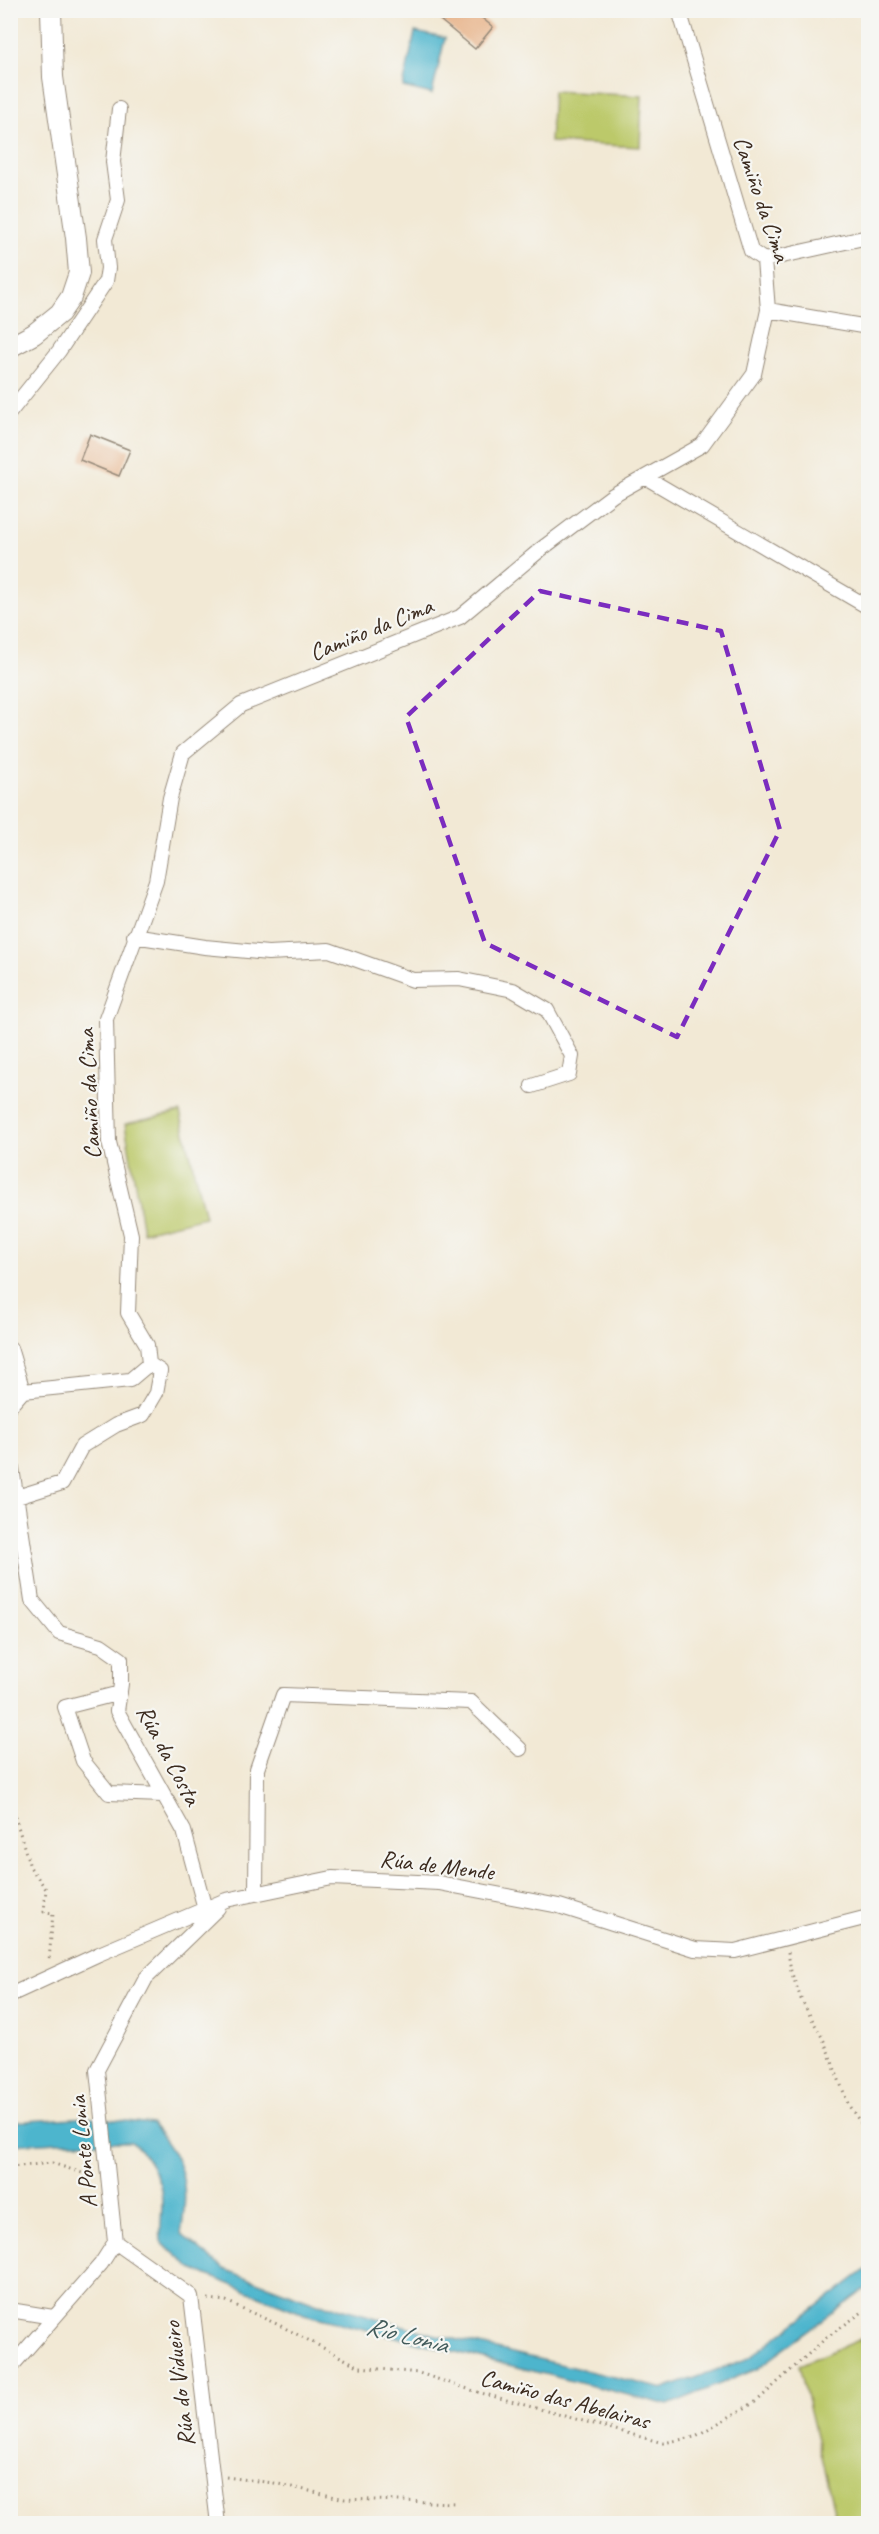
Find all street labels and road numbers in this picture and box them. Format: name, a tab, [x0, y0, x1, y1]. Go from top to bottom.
street label: Camiño da Cima	[727, 132, 798, 267]
street label: Camiño da Cima	[305, 590, 439, 667]
street label: Camiño da Cima	[71, 1026, 107, 1160]
street label: Rúa da Costa	[130, 1700, 209, 1812]
street label: Rúa de Mende	[378, 1843, 498, 1887]
street label: A Ponte Lonia	[62, 2093, 104, 2210]
street label: Rúa do Vidueiro	[156, 2318, 202, 2448]
street label: Camiño das Abelairas	[477, 2362, 655, 2436]

